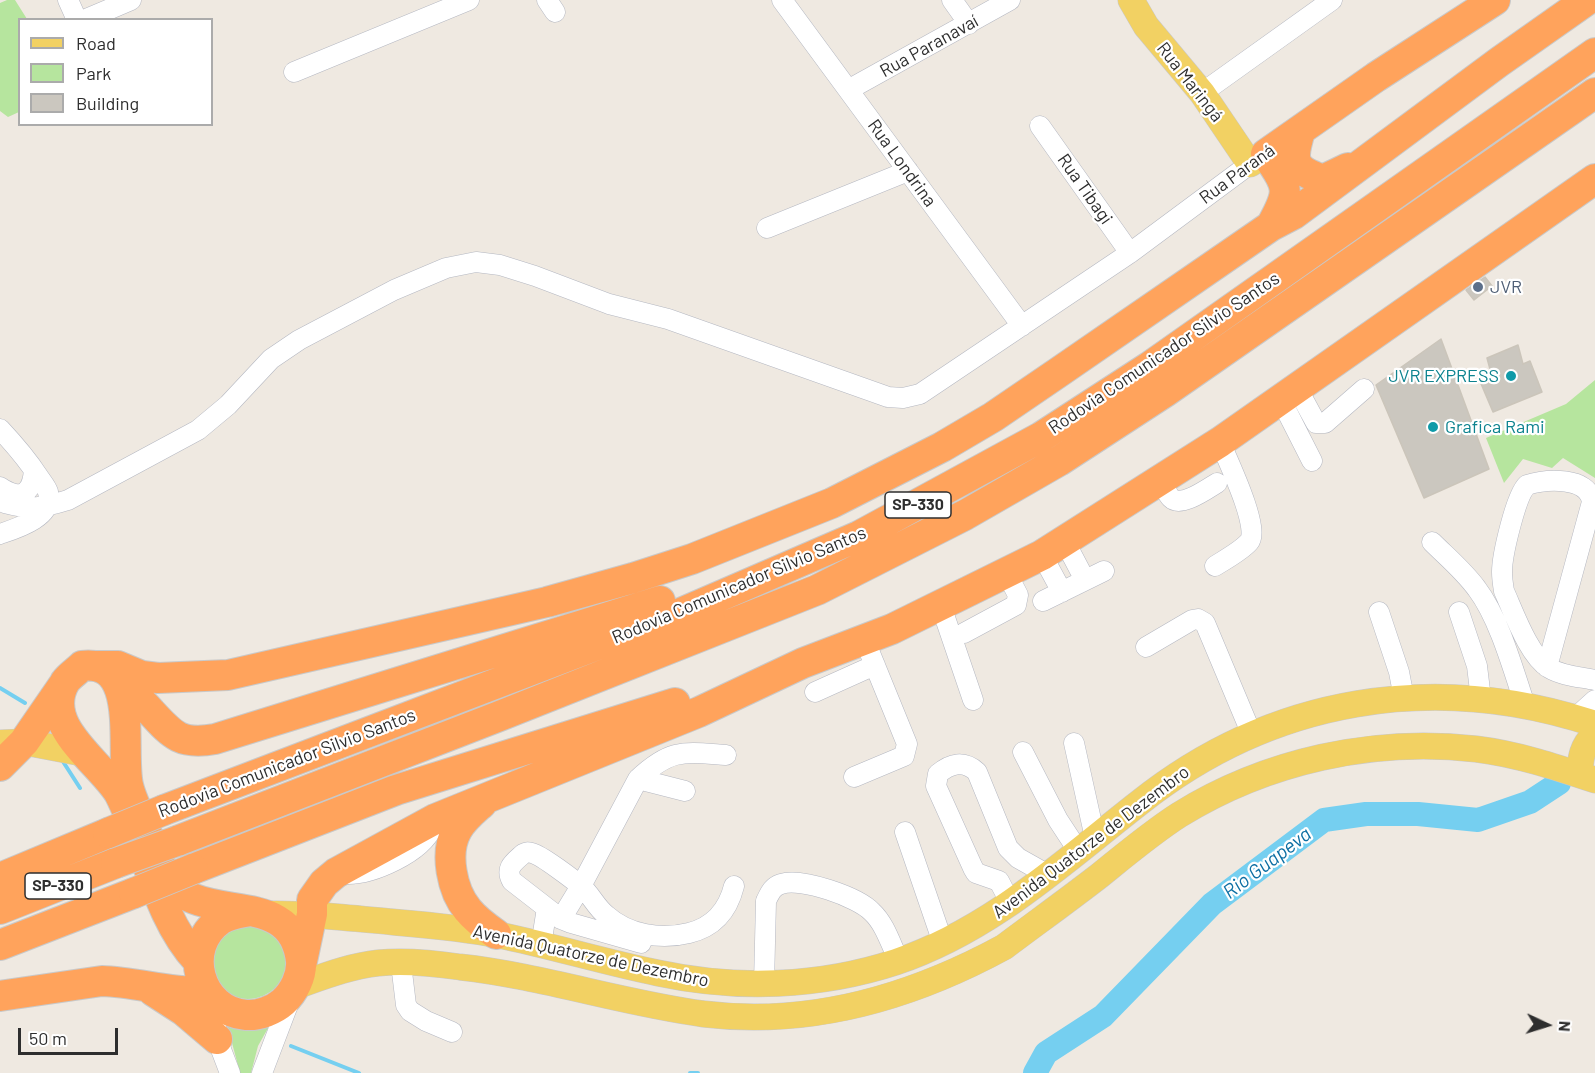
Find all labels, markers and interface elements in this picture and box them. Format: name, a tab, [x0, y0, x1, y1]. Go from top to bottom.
street label: Rua Paranavaí	[876, 10, 982, 82]
legend	[18, 18, 213, 126]
text: Road	[76, 32, 116, 54]
street label: Rua Maringá	[1152, 38, 1228, 126]
text: Park	[76, 62, 111, 84]
text: Building	[76, 92, 139, 114]
street label: Rua Londrina	[863, 115, 941, 211]
street label: Rua Paraná	[1195, 139, 1279, 209]
street label: Rua Tibagi	[1053, 150, 1117, 228]
street label: Rodovia Comunicador Silvio Santos	[1044, 267, 1284, 439]
place label: JVR	[1490, 276, 1522, 298]
marker: JVR	[1471, 280, 1485, 294]
place label: JVR EXPRESS	[1388, 365, 1499, 387]
marker: JVR EXPRESS	[1504, 369, 1518, 383]
place label: Grafica Rami	[1445, 416, 1545, 438]
marker: Grafica Rami	[1426, 420, 1440, 434]
road number: SP-330	[885, 492, 951, 518]
street label: Rodovia Comunicador Silvio Santos	[609, 522, 869, 648]
street label: Rodovia Comunicador Silvio Santos	[155, 704, 419, 822]
street label: Avenida Quatorze de Dezembro	[988, 761, 1194, 923]
water label: Rio Guapeva	[1218, 822, 1316, 904]
road number: SP-330	[25, 873, 91, 899]
street label: Avenida Quatorze de Dezembro	[471, 920, 711, 992]
north arrow	[1517, 995, 1577, 1055]
scale bar	[21, 1016, 122, 1054]
text: N	[1556, 1020, 1575, 1032]
text: 50 m	[29, 1027, 67, 1049]

